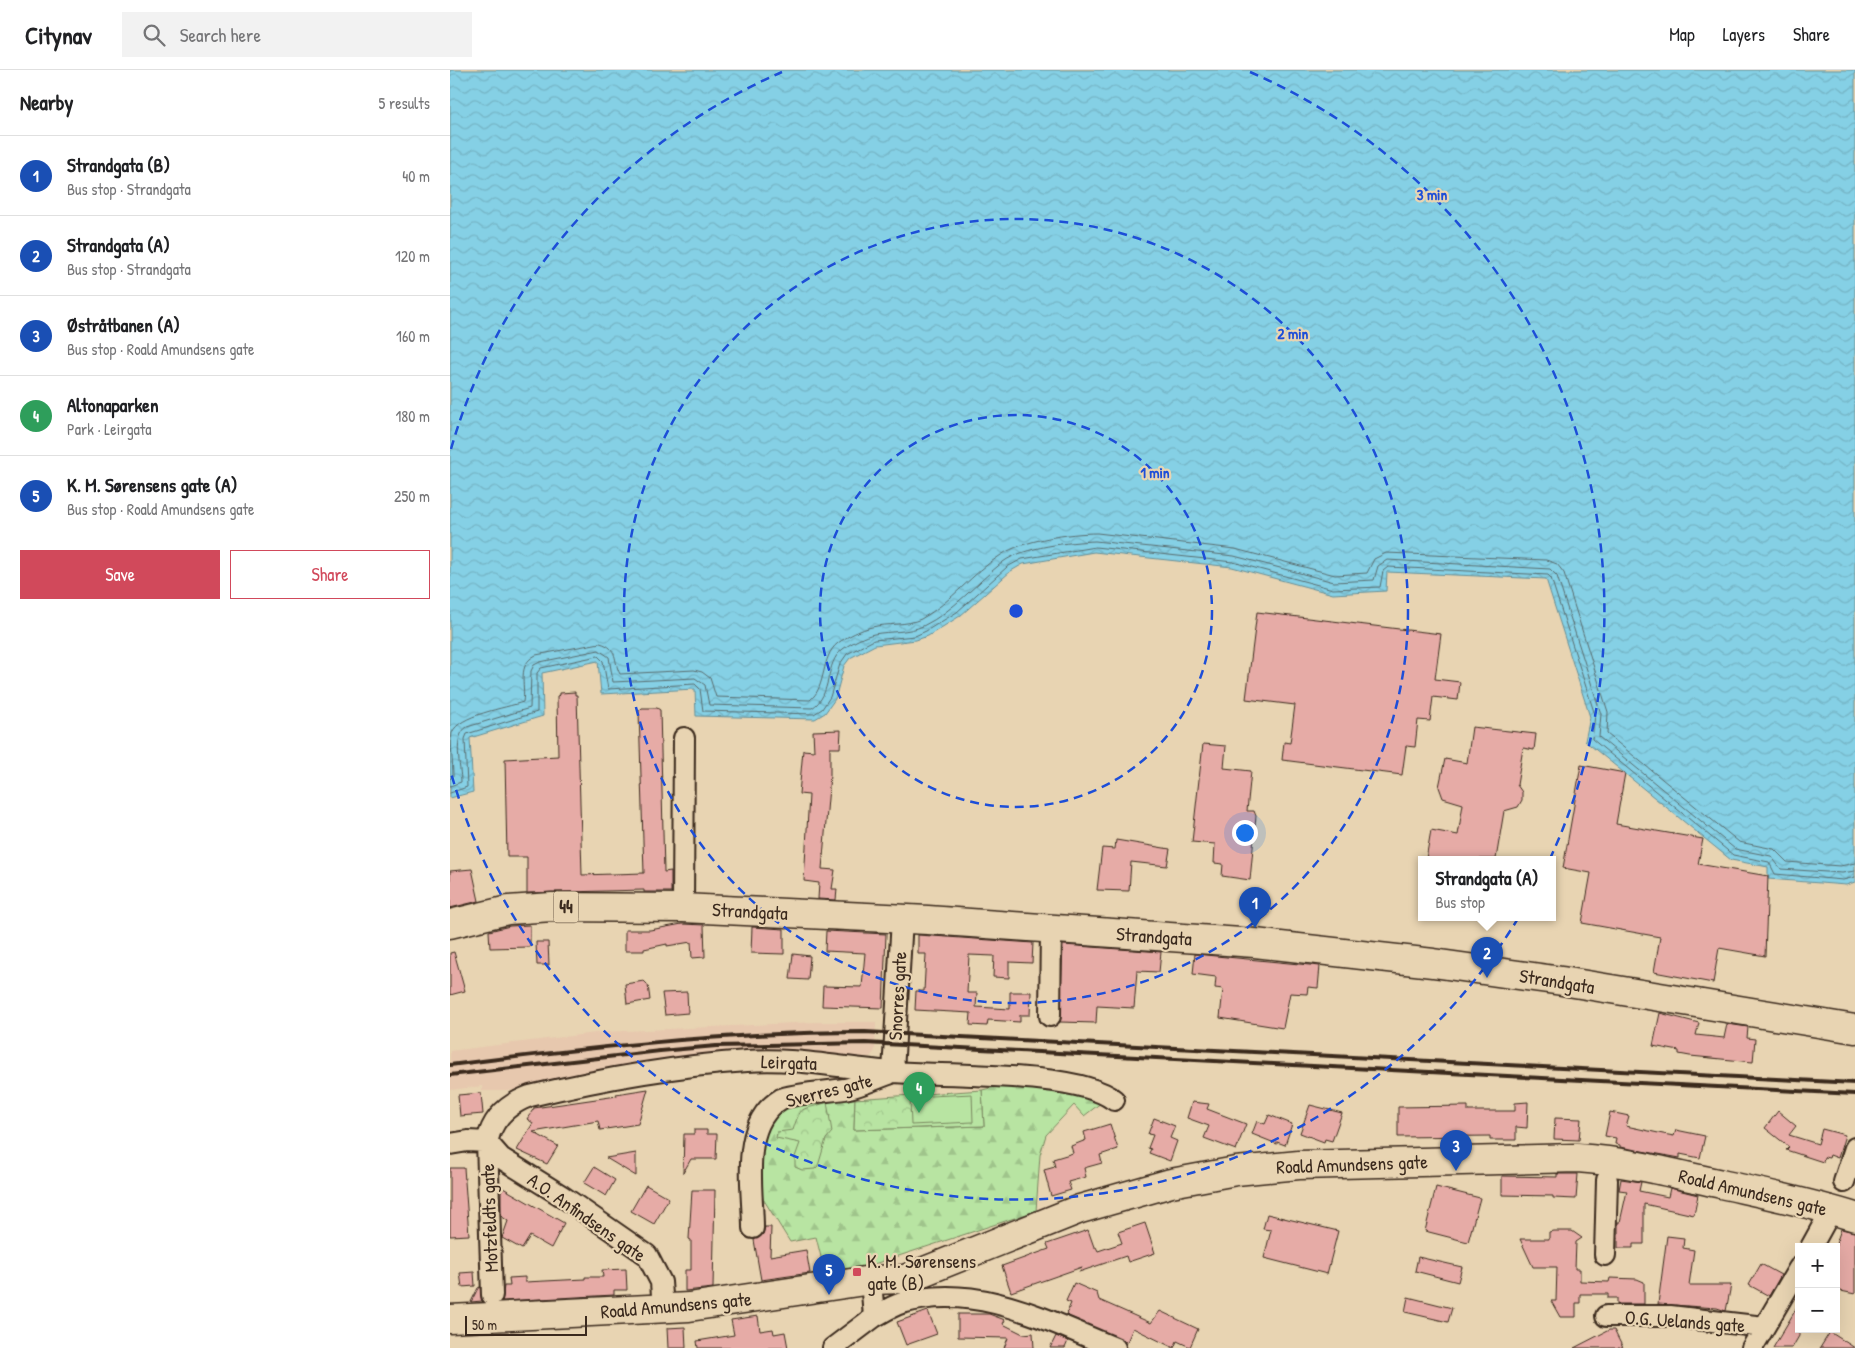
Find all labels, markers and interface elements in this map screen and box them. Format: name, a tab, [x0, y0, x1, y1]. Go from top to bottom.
search box	[122, 12, 472, 57]
text: Citynav	[25, 19, 92, 51]
icon: search	[140, 21, 168, 49]
text: Search here	[180, 22, 261, 48]
text: Map	[1669, 22, 1695, 47]
text: Layers	[1723, 22, 1765, 47]
text: Share	[1793, 22, 1830, 47]
text: Nearby	[20, 88, 73, 117]
text: 5 results	[379, 92, 430, 114]
text: Strandgata (B)	[67, 152, 170, 178]
text: 1	[33, 165, 39, 187]
text: 40 m	[402, 165, 430, 187]
text: Bus stop · Strandgata	[67, 178, 191, 200]
text: 3 min	[1417, 184, 1447, 205]
text: Strandgata (A)	[67, 232, 170, 258]
text: 2	[32, 245, 40, 267]
text: 120 m	[395, 245, 430, 267]
text: Bus stop · Strandgata	[67, 258, 191, 280]
text: Østråtbanen (A)	[67, 312, 180, 338]
text: 2 min	[1278, 323, 1309, 344]
text: 3	[32, 325, 40, 347]
text: 160 m	[396, 325, 430, 347]
text: Bus stop · Roald Amundsens gate	[67, 338, 254, 360]
text: Altonaparken	[67, 392, 159, 418]
text: 4	[33, 405, 39, 427]
text: 180 m	[396, 405, 430, 427]
text: Park · Leirgata	[67, 418, 152, 440]
text: 1 min	[1140, 462, 1170, 483]
text: K. M. Sørensens gate (A)	[67, 472, 237, 498]
text: 5	[33, 485, 39, 507]
text: 250 m	[394, 485, 430, 507]
text: Bus stop · Roald Amundsens gate	[67, 498, 254, 520]
button: Save	[20, 550, 220, 599]
button: Share	[230, 550, 430, 599]
centre of rings	[1007, 602, 1025, 620]
your location	[1232, 820, 1258, 846]
popup	[1418, 856, 1556, 921]
text: Strandgata (A)	[1436, 865, 1538, 891]
pin: 1	[1239, 887, 1271, 928]
text: Bus stop	[1436, 891, 1485, 913]
road number: 44	[554, 892, 578, 922]
street label: Strandgata	[711, 896, 789, 926]
street label: Strandgata	[1115, 920, 1193, 952]
pin: 2	[1471, 937, 1503, 978]
street label: Snorres gate	[882, 951, 912, 1041]
street label: Strandgata	[1517, 962, 1597, 1000]
street label: Leirgata	[761, 1048, 818, 1076]
street label: Sverres gate	[783, 1067, 875, 1113]
pin: 4	[903, 1072, 935, 1113]
pin: 3	[1440, 1130, 1472, 1171]
street label: Roald Amundsens gate	[1276, 1148, 1429, 1180]
street label: Roald Amundsens gate	[1676, 1162, 1830, 1222]
street label: Motzfeldts gate	[474, 1163, 504, 1273]
street label: A.O. Anfindsens gate	[523, 1167, 652, 1268]
map controls	[1795, 1243, 1840, 1333]
button: +	[1795, 1243, 1840, 1288]
place label: K. M. Sørensens gate (B)	[867, 1248, 976, 1296]
pin: 5	[813, 1254, 845, 1295]
marker: K. M. Sørensens gate (B)	[851, 1266, 863, 1278]
street label: Roald Amundsens gate	[599, 1285, 753, 1325]
button: −	[1795, 1288, 1840, 1333]
street label: O.G. Uelands gate	[1624, 1304, 1746, 1338]
scale bar	[465, 1313, 588, 1336]
text: 50 m	[472, 1315, 497, 1334]

